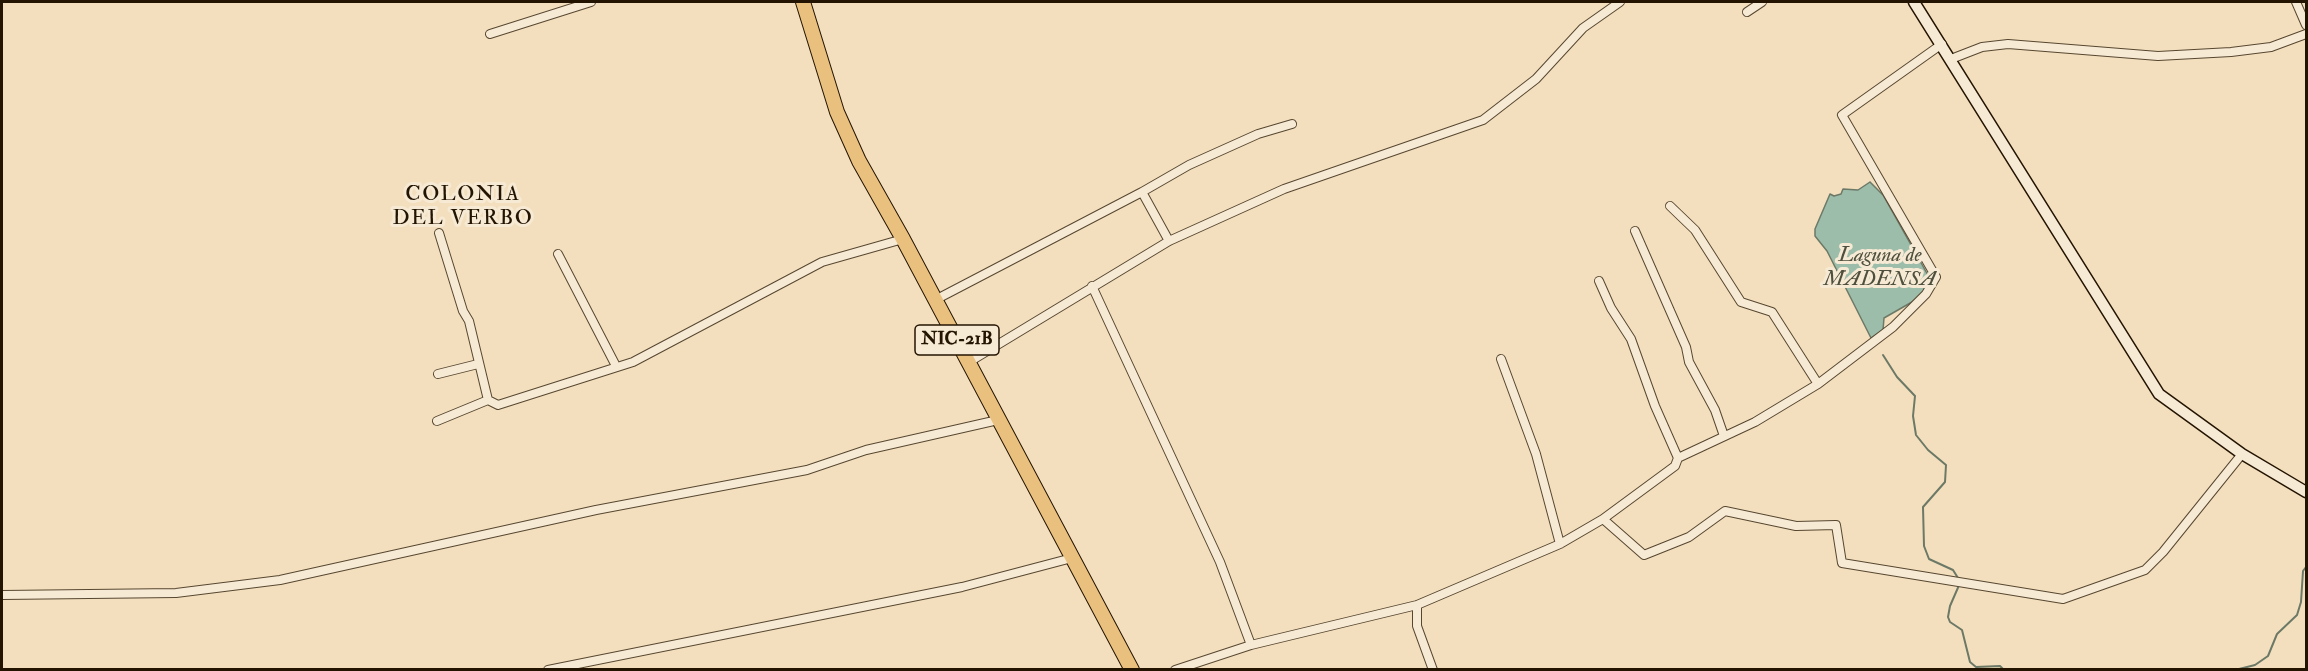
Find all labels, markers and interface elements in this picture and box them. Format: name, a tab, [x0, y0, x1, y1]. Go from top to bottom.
district label: COLONIA DEL VERBO	[393, 182, 533, 232]
water label: Laguna de MADENSA	[1824, 243, 1936, 293]
road number: NIC-21B	[915, 325, 999, 355]

